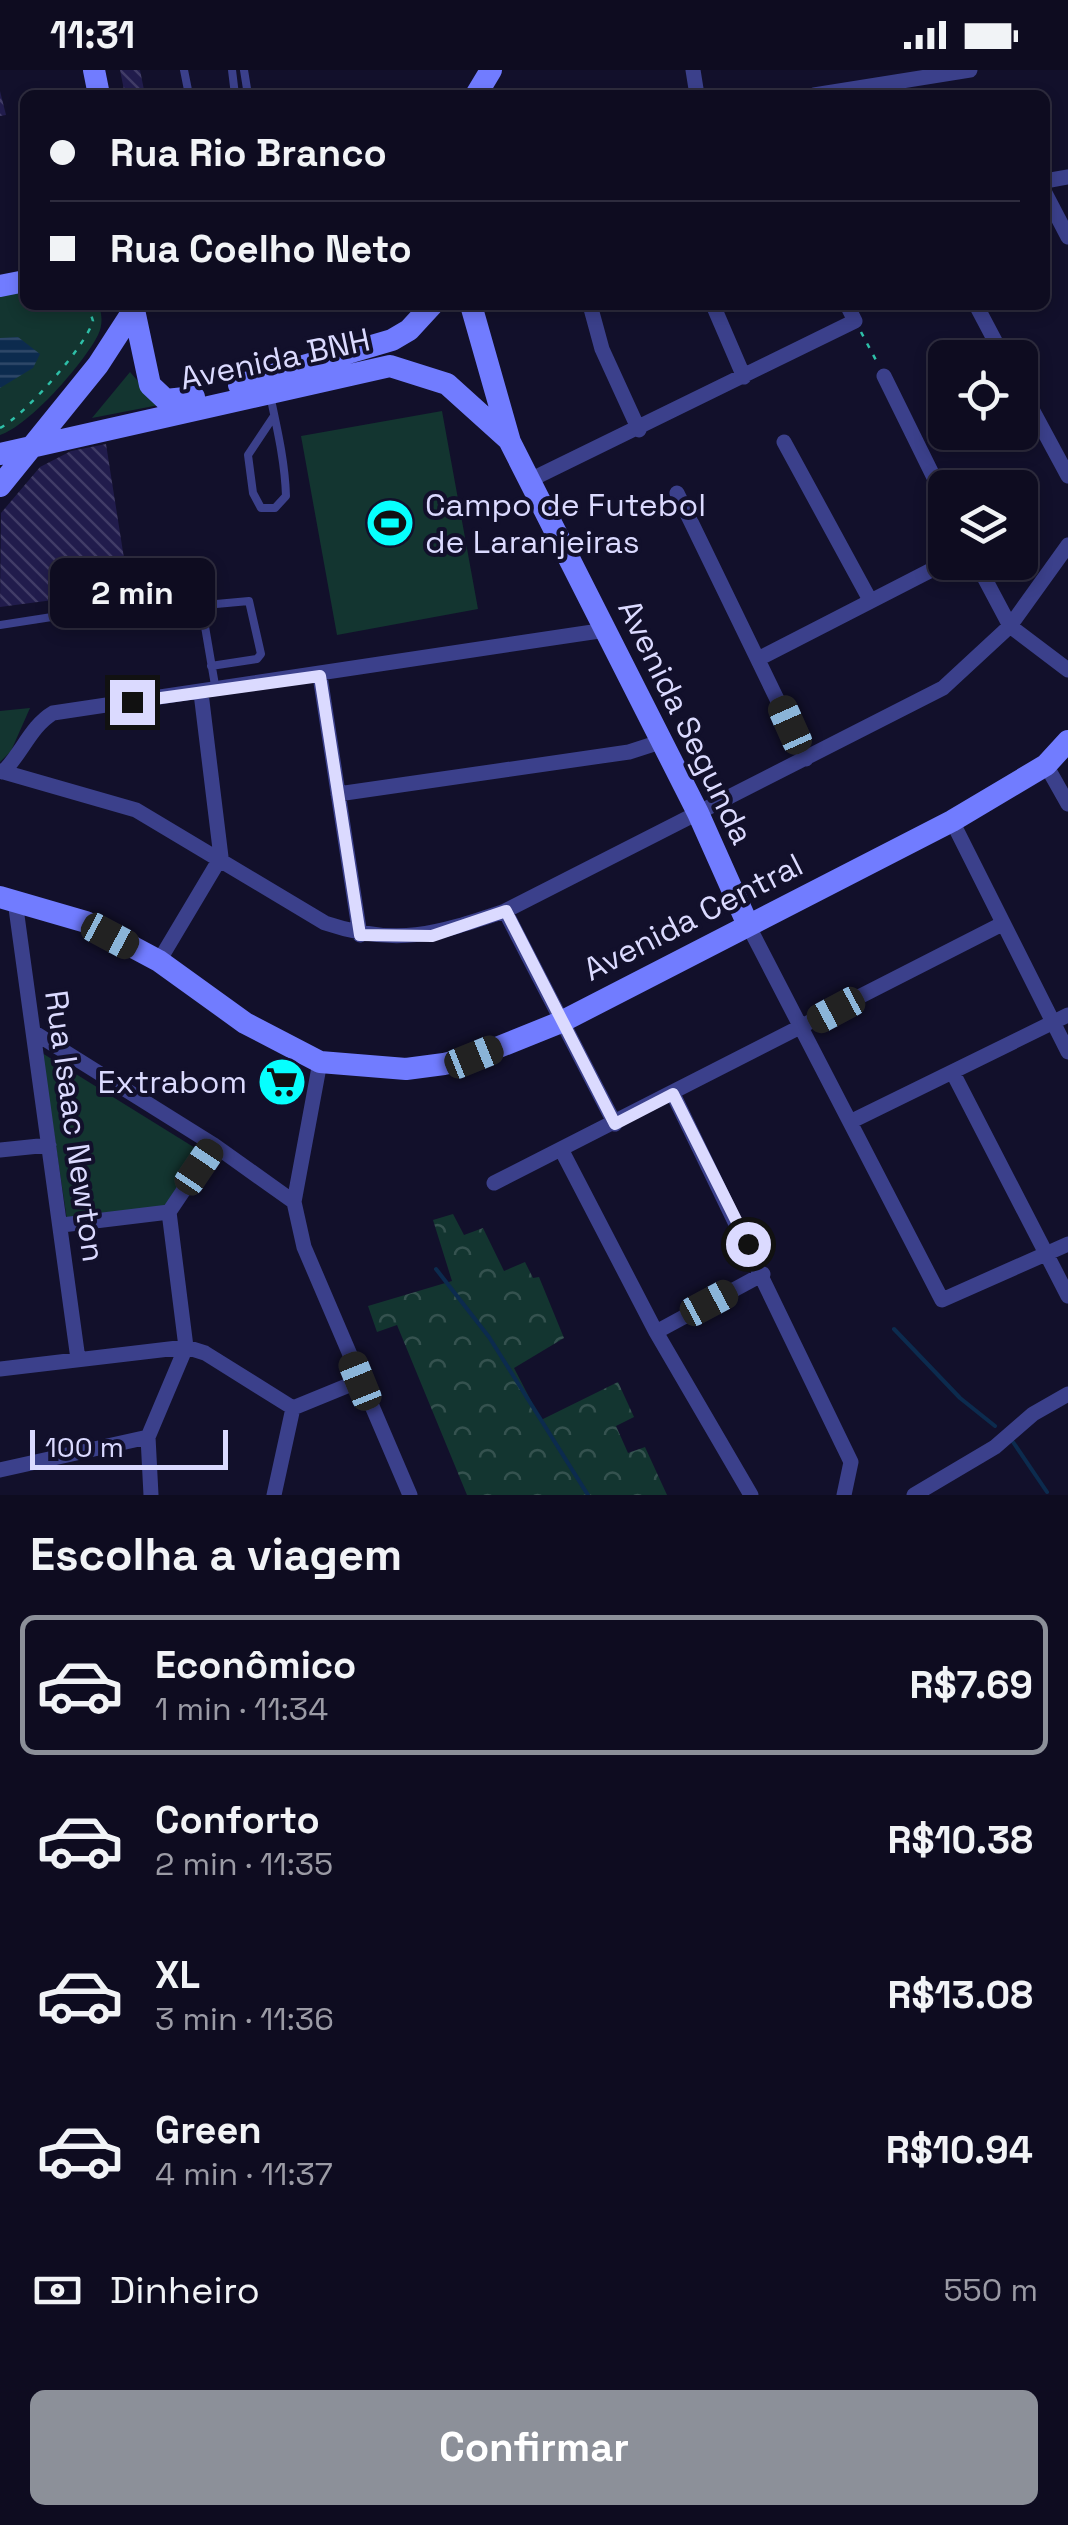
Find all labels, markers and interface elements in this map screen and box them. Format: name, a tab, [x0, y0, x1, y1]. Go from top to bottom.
text: 11:31	[50, 11, 135, 59]
text: Rua Rio Branco	[110, 129, 387, 177]
text: Rua Coelho Neto	[110, 225, 412, 273]
street label: Avenida BNH	[176, 319, 374, 399]
map controls	[928, 340, 1038, 580]
button: locate	[928, 340, 1038, 450]
button: layers	[928, 470, 1038, 580]
place label: Campo de Futebol de Laranjeiras	[425, 485, 706, 562]
sports icon: Campo de Futebol de Laranjeiras	[364, 497, 416, 549]
callout: 2 min	[49, 557, 214, 627]
text: 2 min	[91, 573, 174, 613]
street label: Avenida Segunda	[609, 593, 763, 851]
route end	[110, 680, 155, 725]
car	[764, 691, 816, 759]
street label: Avenida Central	[577, 844, 809, 990]
car	[76, 909, 144, 963]
car	[802, 983, 870, 1037]
street label: Rua Isaac Newton	[36, 988, 114, 1264]
car	[441, 1032, 507, 1082]
supermarket icon: Extrabom	[256, 1056, 308, 1108]
place label: Extrabom	[97, 1062, 247, 1102]
car	[170, 1134, 228, 1200]
route start	[726, 1222, 771, 1267]
car	[675, 1276, 743, 1330]
car	[335, 1348, 385, 1414]
scale bar	[30, 1425, 228, 1470]
text: 100 m	[45, 1429, 124, 1465]
text: Escolha a viagem	[30, 1526, 402, 1583]
icon: car	[35, 1640, 125, 1730]
text: Econômico	[155, 1641, 356, 1689]
text: R$7.69	[910, 1661, 1033, 1709]
text: 1 min · 11:34	[155, 1689, 328, 1729]
icon: car	[35, 1795, 125, 1885]
text: Conforto	[155, 1796, 320, 1844]
text: R$10.38	[887, 1816, 1033, 1864]
text: 2 min · 11:35	[155, 1844, 333, 1884]
icon: car	[35, 1950, 125, 2040]
text: XL	[155, 1951, 200, 1999]
text: R$13.08	[887, 1971, 1033, 2019]
text: 3 min · 11:36	[155, 1999, 334, 2039]
icon: car	[35, 2105, 125, 2195]
text: Green	[155, 2106, 262, 2154]
text: R$10.94	[886, 2126, 1033, 2174]
text: 4 min · 11:37	[155, 2154, 333, 2194]
icon: cash	[30, 2263, 85, 2318]
text: Dinheiro	[110, 2266, 260, 2314]
text: 550 m	[943, 2270, 1038, 2310]
button: Confirmar	[30, 2390, 1038, 2505]

